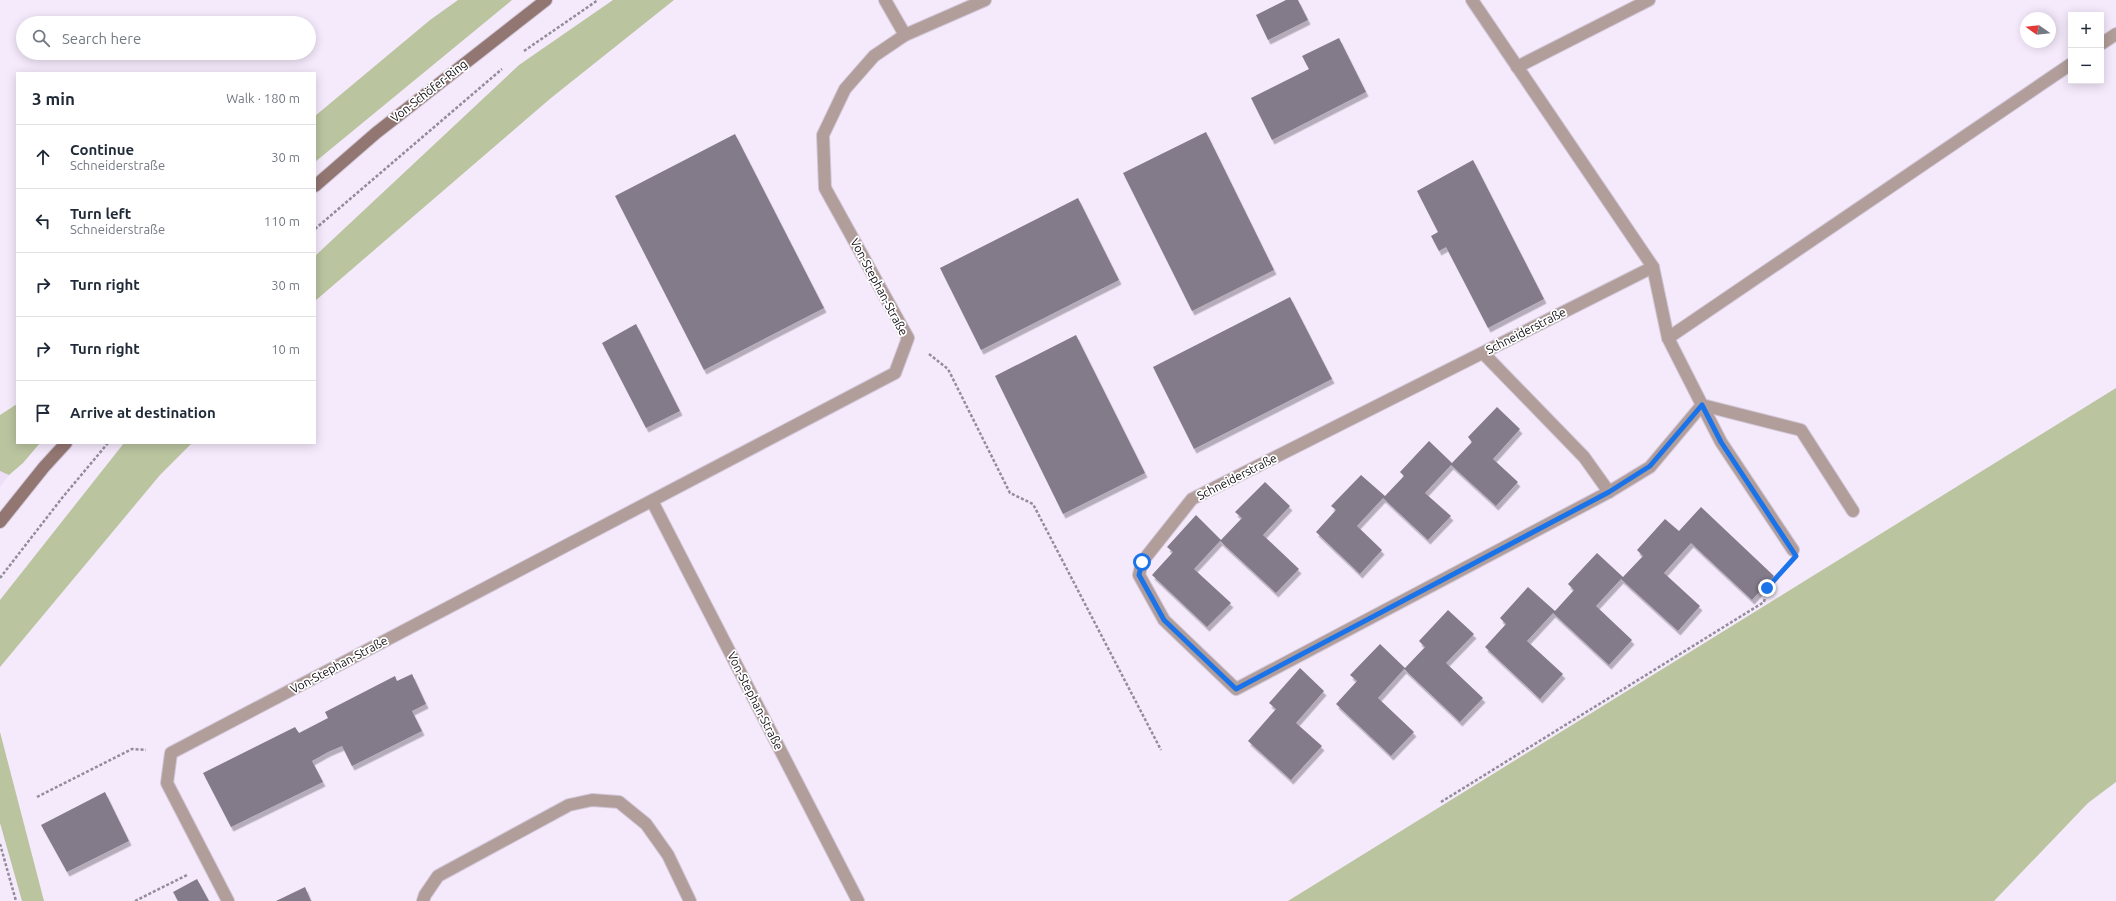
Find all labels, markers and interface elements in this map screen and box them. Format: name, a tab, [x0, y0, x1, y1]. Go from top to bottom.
north arrow	[2020, 12, 2056, 48]
map controls	[2068, 12, 2104, 84]
button: +	[2068, 12, 2104, 48]
search box	[16, 16, 316, 60]
icon: search	[30, 27, 52, 49]
text: Search here	[62, 30, 141, 47]
button: −	[2068, 48, 2104, 84]
street label: Von-Schöfer-Ring	[388, 57, 469, 124]
text: 3 min	[32, 89, 75, 108]
text: Walk · 180 m	[226, 91, 300, 105]
text: Continue	[70, 141, 134, 158]
icon: ahead	[32, 146, 54, 168]
text: 30 m	[271, 150, 300, 164]
text: Schneiderstraße	[70, 158, 165, 172]
text: Turn left	[70, 205, 131, 222]
icon: left	[32, 210, 54, 232]
text: 110 m	[264, 214, 300, 228]
text: Schneiderstraße	[70, 222, 165, 236]
street label: Von-Stephan-Straße	[848, 236, 911, 338]
icon: right	[32, 274, 54, 296]
text: Turn right	[70, 276, 140, 293]
text: 30 m	[271, 278, 300, 292]
street label: Schneiderstraße	[1484, 305, 1568, 356]
icon: right	[32, 338, 54, 360]
text: Turn right	[70, 340, 140, 357]
text: 10 m	[271, 342, 300, 356]
icon: arrive	[32, 402, 54, 424]
text: Arrive at destination	[70, 404, 216, 421]
street label: Schneiderstraße	[1195, 451, 1279, 502]
route start	[1133, 553, 1151, 571]
route end	[1758, 579, 1776, 597]
street label: Von-Stephan-Straße	[288, 633, 390, 696]
street label: Von-Stephan-Straße	[725, 650, 786, 752]

